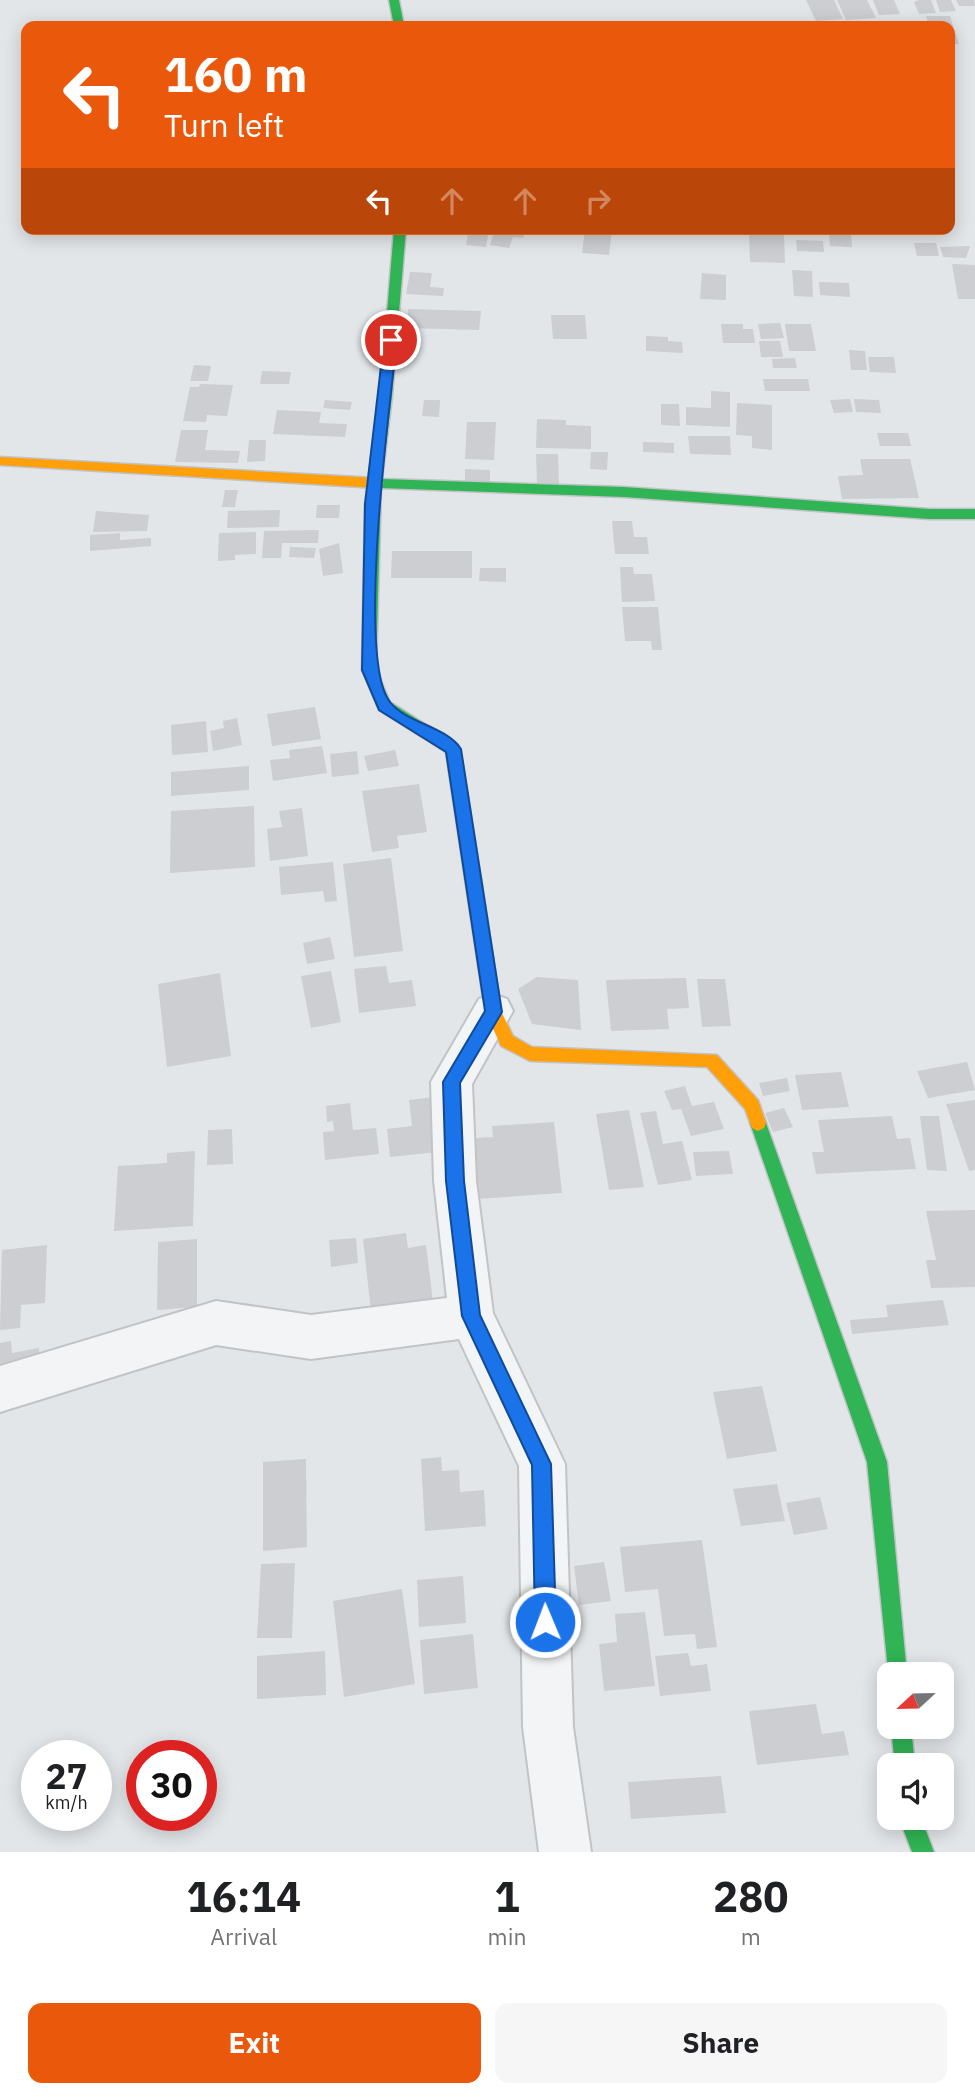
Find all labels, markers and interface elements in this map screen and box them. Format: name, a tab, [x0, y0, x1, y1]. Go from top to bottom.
text: 160 m	[164, 42, 308, 105]
icon: left	[49, 49, 140, 140]
text: Turn left	[164, 104, 284, 146]
icon: left	[360, 182, 398, 220]
icon: ahead	[433, 182, 471, 220]
icon: ahead	[506, 182, 544, 220]
icon: right	[579, 182, 617, 220]
pin	[361, 310, 421, 370]
icon: arrive	[372, 321, 410, 359]
position arrow	[508, 1585, 582, 1659]
north arrow	[877, 1662, 954, 1740]
map controls	[877, 1662, 954, 1830]
speed limit sign: 30	[126, 1740, 217, 1831]
text: 27	[45, 1753, 88, 1799]
button: sound	[877, 1753, 954, 1830]
text: km/h	[45, 1791, 88, 1814]
text: 16:14	[186, 1869, 301, 1924]
text: 1	[494, 1869, 520, 1924]
text: 280	[713, 1869, 789, 1924]
text: Arrival	[210, 1921, 277, 1951]
text: min	[488, 1921, 526, 1951]
text: m	[741, 1921, 761, 1951]
button: Exit	[28, 2003, 481, 2083]
button: Share	[495, 2003, 947, 2083]

